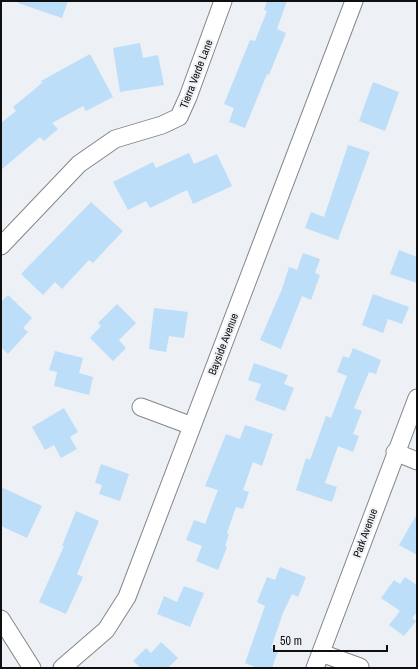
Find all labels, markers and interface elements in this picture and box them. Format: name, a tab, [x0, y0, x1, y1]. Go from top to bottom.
street label: Tierra Verde Lane	[176, 38, 216, 110]
street label: Bayside Avenue	[205, 311, 241, 377]
street label: Park Avenue	[350, 507, 380, 559]
scale bar	[274, 627, 387, 653]
text: 50 m	[280, 633, 302, 649]

